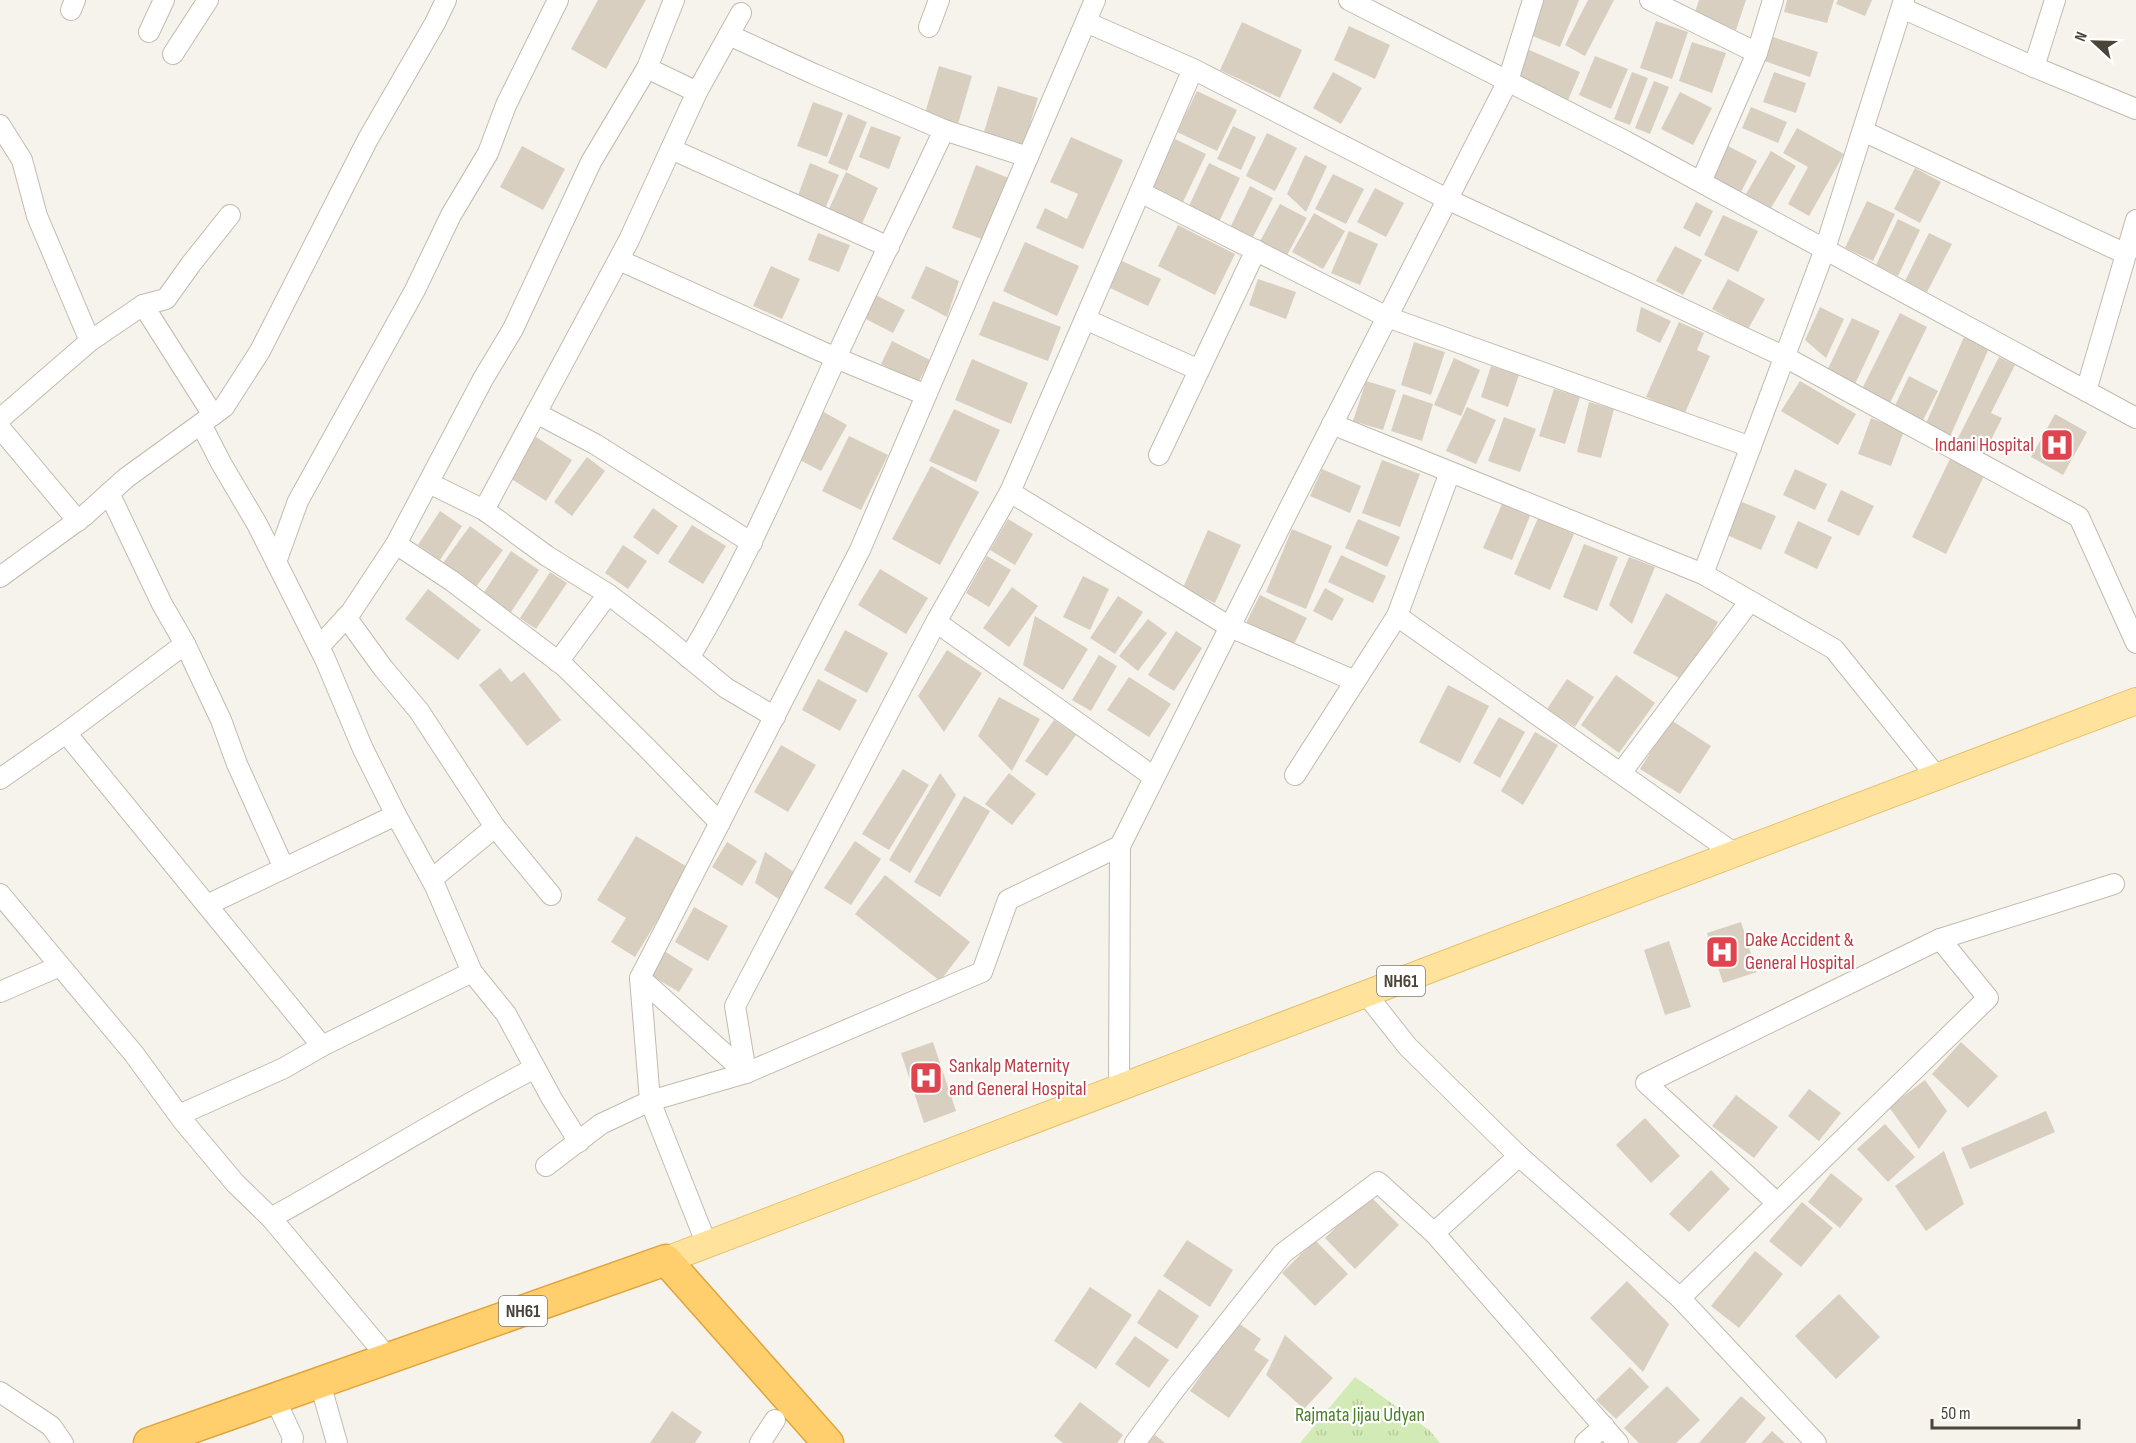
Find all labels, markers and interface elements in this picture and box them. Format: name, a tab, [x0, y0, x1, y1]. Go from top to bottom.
north arrow	[2064, 12, 2124, 72]
text: N	[2071, 29, 2092, 44]
hospital icon: Indani Hospital	[2039, 427, 2075, 463]
place label: Indani Hospital	[1935, 433, 2034, 457]
place label: Dake Accident & General Hospital	[1745, 928, 1855, 975]
hospital icon: Dake Accident & General Hospital	[1704, 934, 1740, 970]
road number: NH61	[1377, 966, 1425, 996]
place label: Sankalp Maternity and General Hospital	[949, 1054, 1087, 1101]
hospital icon: Sankalp Maternity and General Hospital	[908, 1060, 944, 1096]
road number: NH61	[499, 1296, 547, 1326]
scale bar	[1932, 1392, 2079, 1430]
park label: Rajmata Jijau Udyan	[1295, 1403, 1425, 1427]
text: 50 m	[1941, 1403, 1971, 1424]

